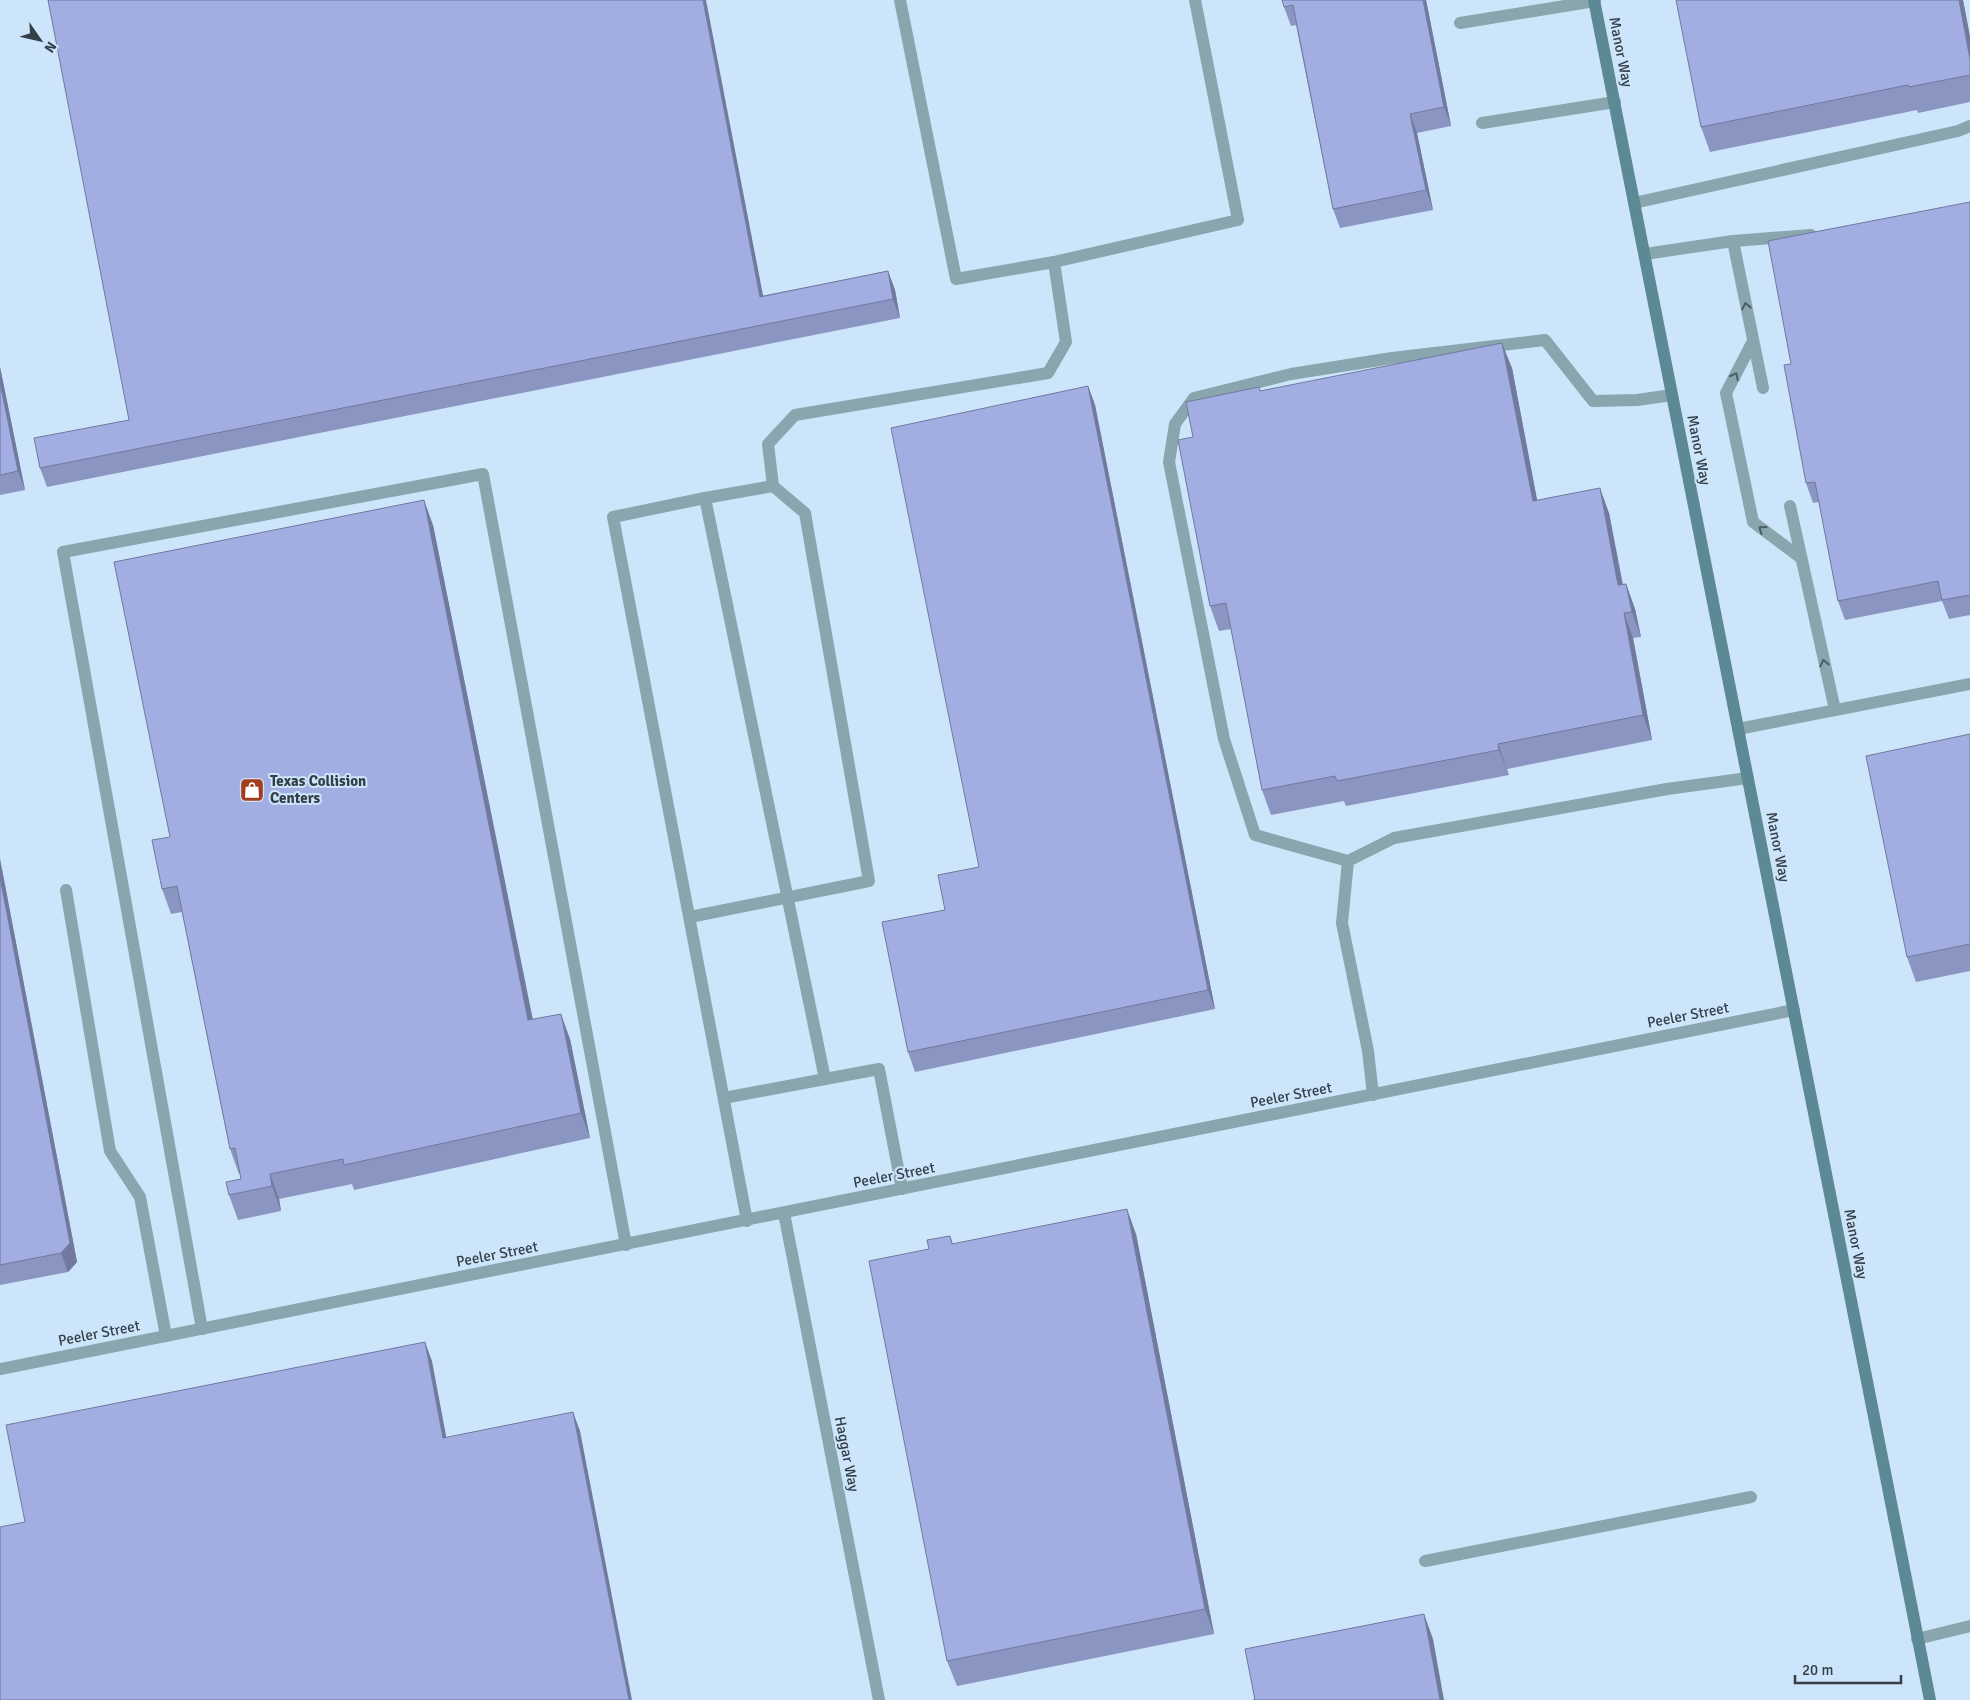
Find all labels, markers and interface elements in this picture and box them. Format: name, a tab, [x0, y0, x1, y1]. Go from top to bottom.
north arrow	[15, 15, 65, 65]
street label: Manor Way	[1605, 15, 1637, 89]
text: N	[41, 38, 60, 56]
one-way arrow	[1741, 302, 1752, 311]
one-way arrow	[1729, 372, 1739, 381]
street label: Manor Way	[1683, 413, 1715, 487]
one-way arrow	[1758, 526, 1768, 535]
one-way arrow	[1819, 658, 1830, 667]
place label: Texas Collision Centers	[270, 772, 366, 807]
shop icon: Texas Collision Centers	[239, 777, 265, 803]
street label: Manor Way	[1762, 810, 1794, 884]
street label: Peeler Street	[1646, 998, 1730, 1032]
street label: Peeler Street	[1249, 1078, 1333, 1112]
street label: Peeler Street	[852, 1158, 936, 1192]
street label: Manor Way	[1840, 1207, 1872, 1281]
street label: Peeler Street	[455, 1237, 539, 1271]
street label: Peeler Street	[57, 1316, 141, 1350]
street label: Haggar Way	[831, 1415, 863, 1493]
scale bar	[1795, 1652, 1901, 1684]
text: 20 m	[1802, 1661, 1833, 1679]

